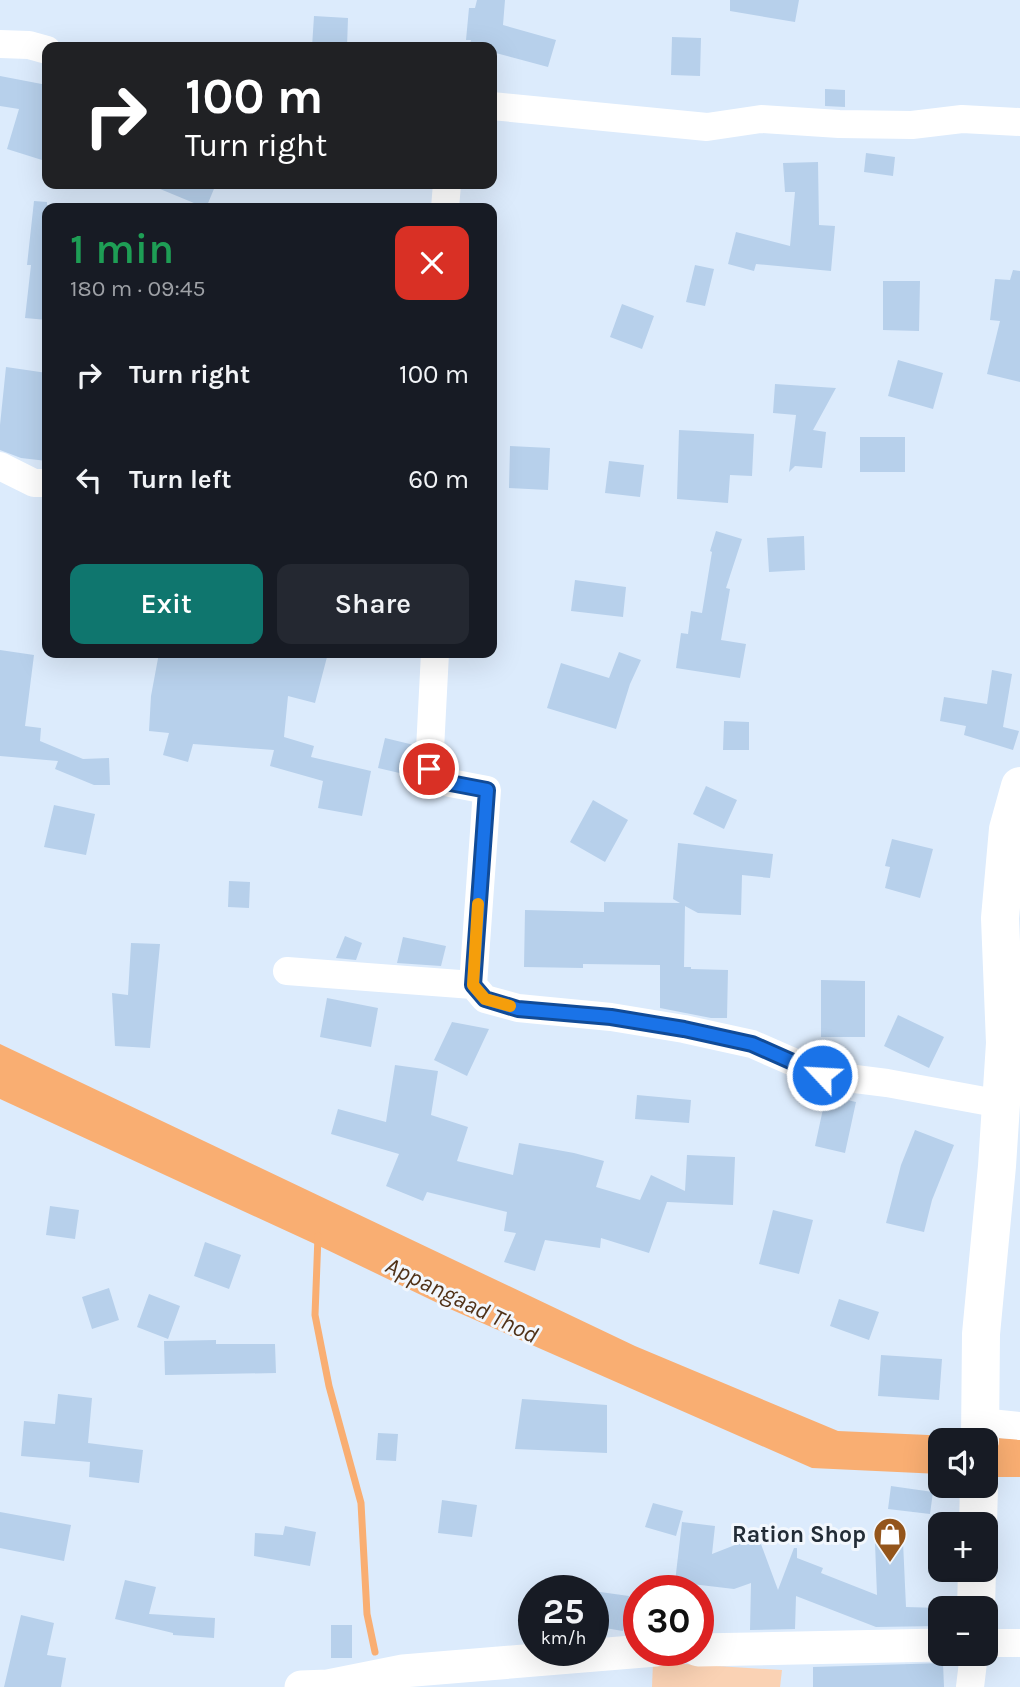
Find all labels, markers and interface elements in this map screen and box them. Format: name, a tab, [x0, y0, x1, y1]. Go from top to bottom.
text: 100 m	[185, 68, 323, 125]
icon: right	[70, 70, 161, 161]
text: Turn right	[185, 127, 327, 164]
text: 1 min	[70, 224, 174, 274]
button: close	[395, 226, 469, 300]
text: 180 m · 09:45	[70, 275, 206, 302]
icon: right	[70, 356, 108, 394]
text: Turn right	[129, 359, 250, 390]
text: 100 m	[399, 359, 469, 390]
icon: left	[70, 461, 108, 499]
text: Turn left	[129, 464, 231, 495]
text: 60 m	[408, 464, 469, 495]
button: Exit	[70, 564, 263, 644]
button: Share	[277, 564, 469, 644]
pin	[399, 739, 459, 799]
icon: arrive	[410, 750, 448, 788]
position arrow	[785, 1038, 859, 1112]
water label: Appangaad Thod	[381, 1251, 543, 1349]
map controls	[928, 1428, 998, 1666]
button: sound	[928, 1428, 998, 1498]
button: +	[928, 1512, 998, 1582]
shop icon: Ration Shop	[871, 1515, 909, 1564]
place label: Ration Shop	[732, 1521, 866, 1548]
speed limit sign: 30	[623, 1575, 714, 1666]
text: 25	[543, 1591, 584, 1632]
button: −	[928, 1596, 998, 1666]
text: km/h	[541, 1627, 586, 1649]

